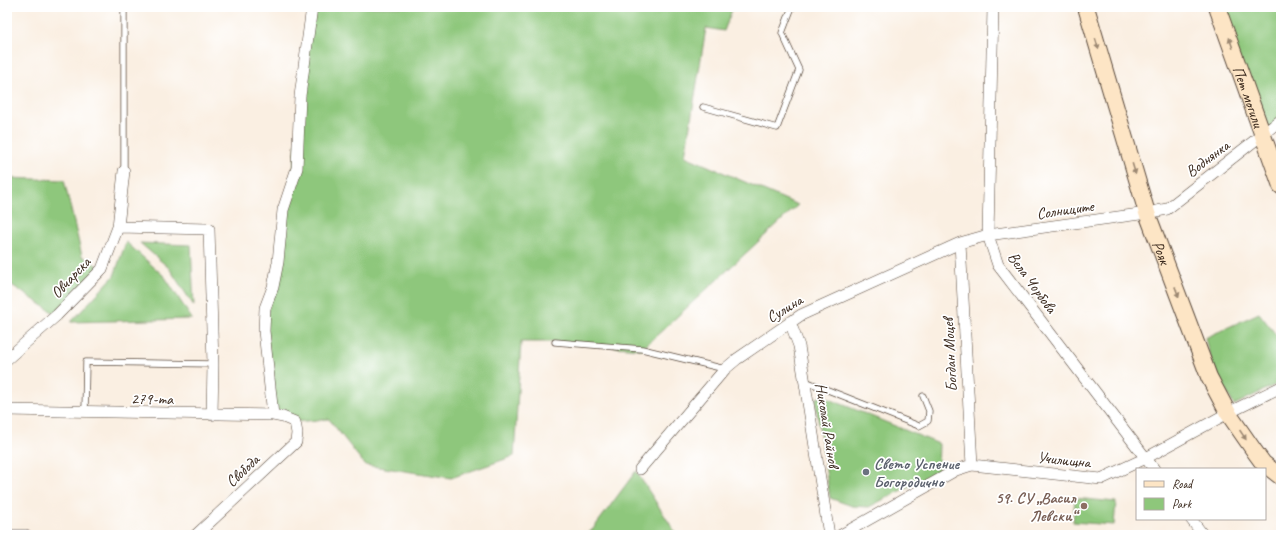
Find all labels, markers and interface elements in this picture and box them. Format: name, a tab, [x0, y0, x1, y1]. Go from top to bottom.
one-way arrow	[1227, 37, 1233, 49]
one-way arrow	[1094, 39, 1100, 51]
street label: Пет могили	[1228, 63, 1269, 131]
street label: Воднянка	[1182, 135, 1235, 182]
one-way arrow	[1131, 163, 1137, 175]
street label: Солниците	[1035, 196, 1097, 224]
street label: Рояк	[1147, 238, 1175, 269]
street label: Вела Чорбова	[1003, 248, 1062, 318]
street label: Овчарска	[47, 252, 96, 303]
one-way arrow	[1174, 286, 1180, 298]
street label: Сулина	[763, 290, 808, 327]
street label: Богдан Моцев	[938, 314, 962, 392]
street label: Николай Райнов	[810, 381, 844, 472]
street label: 279-та	[131, 389, 174, 409]
one-way arrow	[1239, 429, 1247, 440]
street label: Училищна	[1036, 447, 1093, 473]
street label: Свобода	[222, 449, 265, 491]
place label: Свето Успение Богородично	[874, 454, 961, 492]
marker: Свето Успение Богородично	[861, 467, 871, 477]
legend	[1136, 468, 1266, 520]
text: Road	[1172, 476, 1194, 492]
place label: 59. СУ „Васил Левски“	[995, 488, 1080, 526]
text: Park	[1172, 496, 1193, 512]
marker: 59. СУ „Васил Левски“	[1079, 501, 1089, 511]

